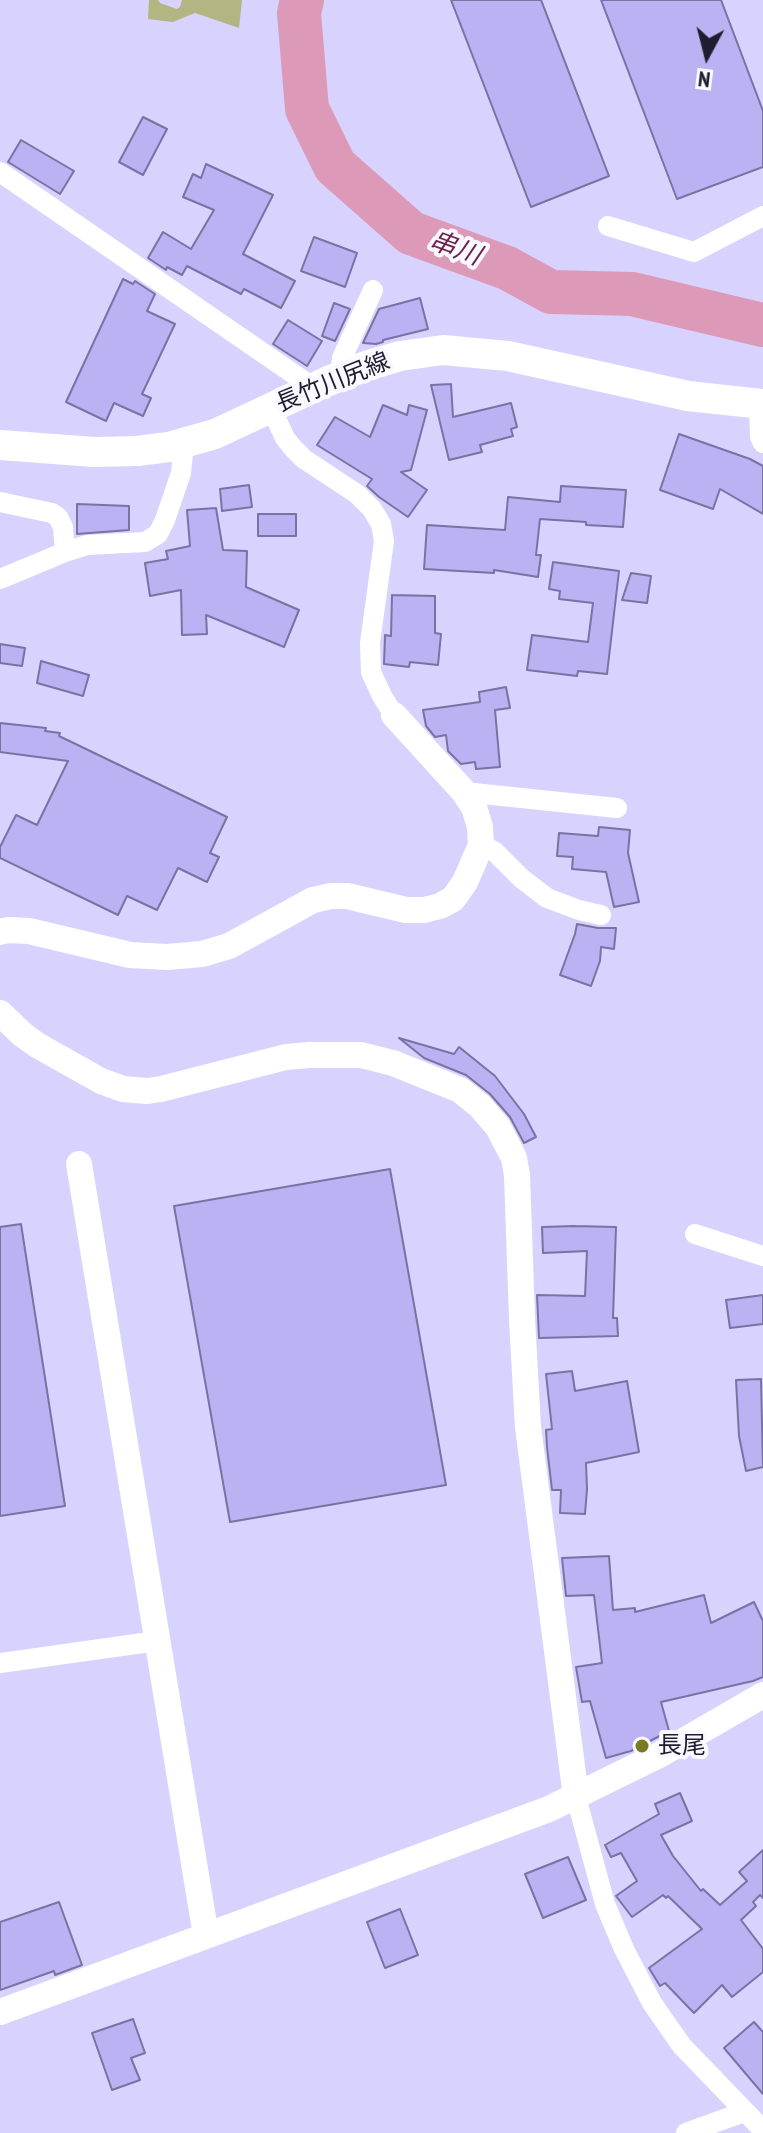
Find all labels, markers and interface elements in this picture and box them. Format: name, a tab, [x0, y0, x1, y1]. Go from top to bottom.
north arrow	[667, 16, 747, 96]
text: N	[696, 65, 712, 94]
water label: 串川	[425, 225, 485, 273]
street label: 長竹川尻線	[272, 347, 394, 419]
place label: 長尾	[658, 1732, 706, 1760]
marker: 長尾	[633, 1737, 651, 1755]

